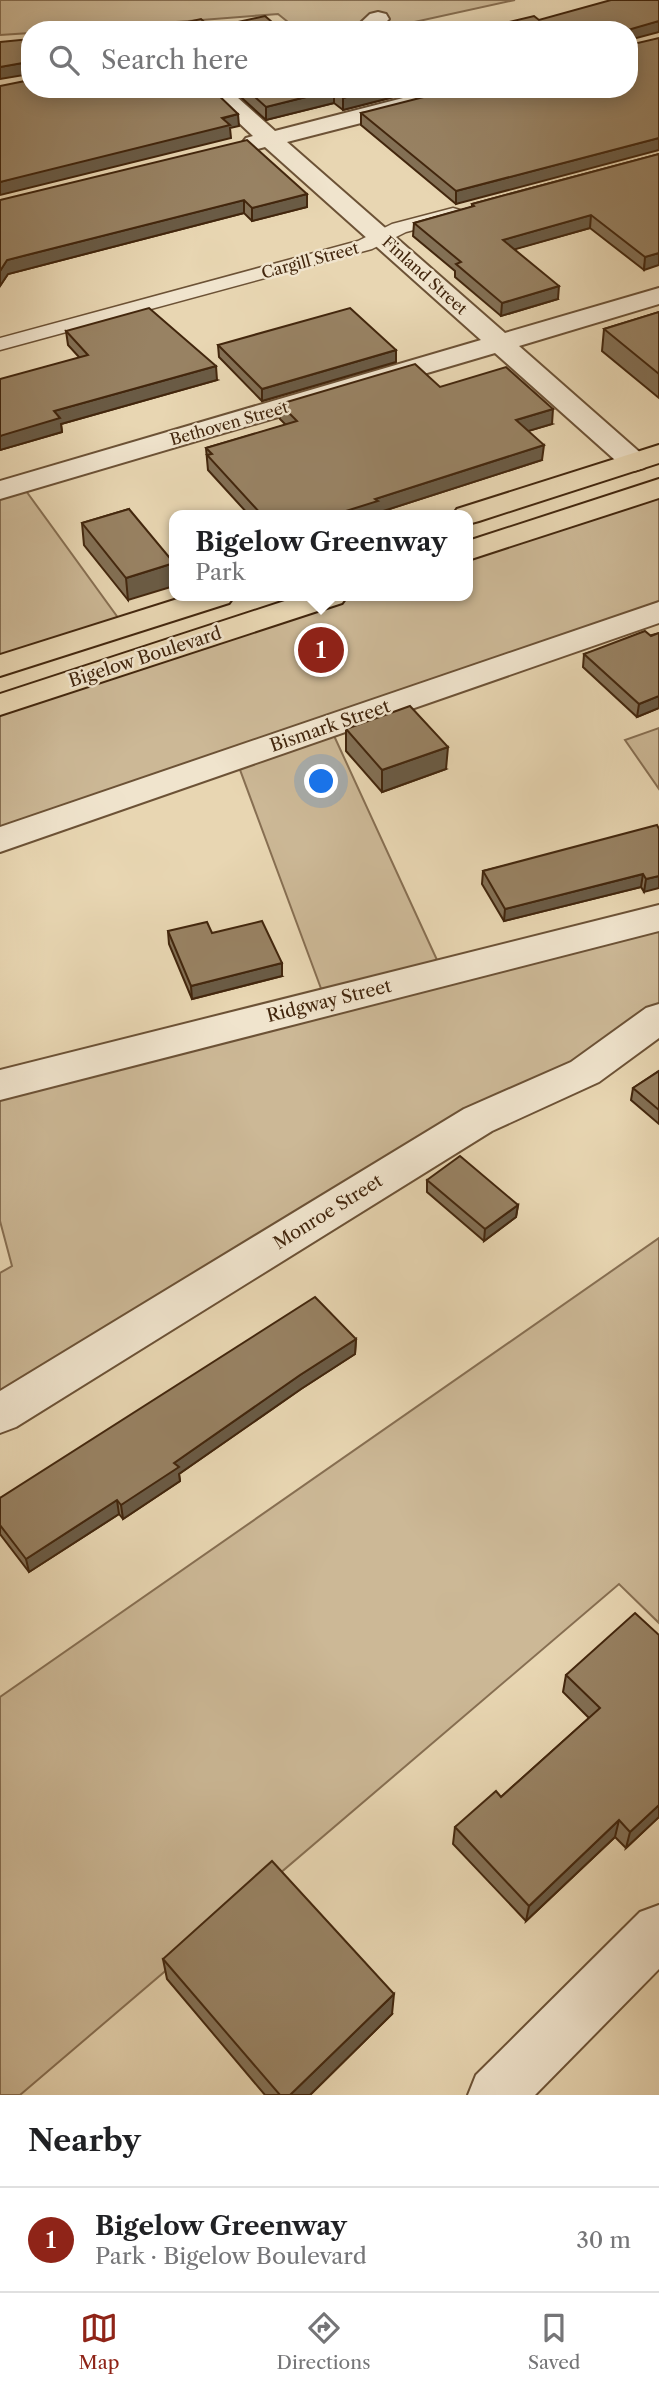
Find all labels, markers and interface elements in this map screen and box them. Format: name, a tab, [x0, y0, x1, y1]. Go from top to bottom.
search box	[21, 21, 638, 98]
icon: search	[45, 41, 83, 79]
text: Search here	[101, 44, 248, 76]
street label: Finland Street	[378, 231, 472, 319]
street label: Cargill Street	[259, 237, 361, 283]
street label: Bethoven Street	[168, 396, 291, 449]
popup	[169, 510, 473, 601]
text: Bigelow Greenway	[195, 526, 447, 558]
text: Park	[195, 558, 245, 586]
street label: Bigelow Boulevard	[66, 622, 224, 692]
pin: 1	[298, 624, 344, 676]
street label: Bismark Street	[267, 695, 394, 757]
your location	[304, 764, 338, 798]
street label: Ridgway Street	[264, 975, 394, 1027]
street label: Monroe Street	[269, 1169, 387, 1254]
text: Nearby	[28, 2122, 141, 2159]
text: Bigelow Greenway	[95, 2210, 347, 2242]
text: 1	[46, 2226, 56, 2254]
text: 30 m	[576, 2226, 631, 2254]
text: Park · Bigelow Boulevard	[95, 2242, 367, 2270]
tab: Map	[79, 2309, 119, 2374]
tab: Directions	[277, 2309, 370, 2374]
tab: Saved	[528, 2309, 580, 2374]

